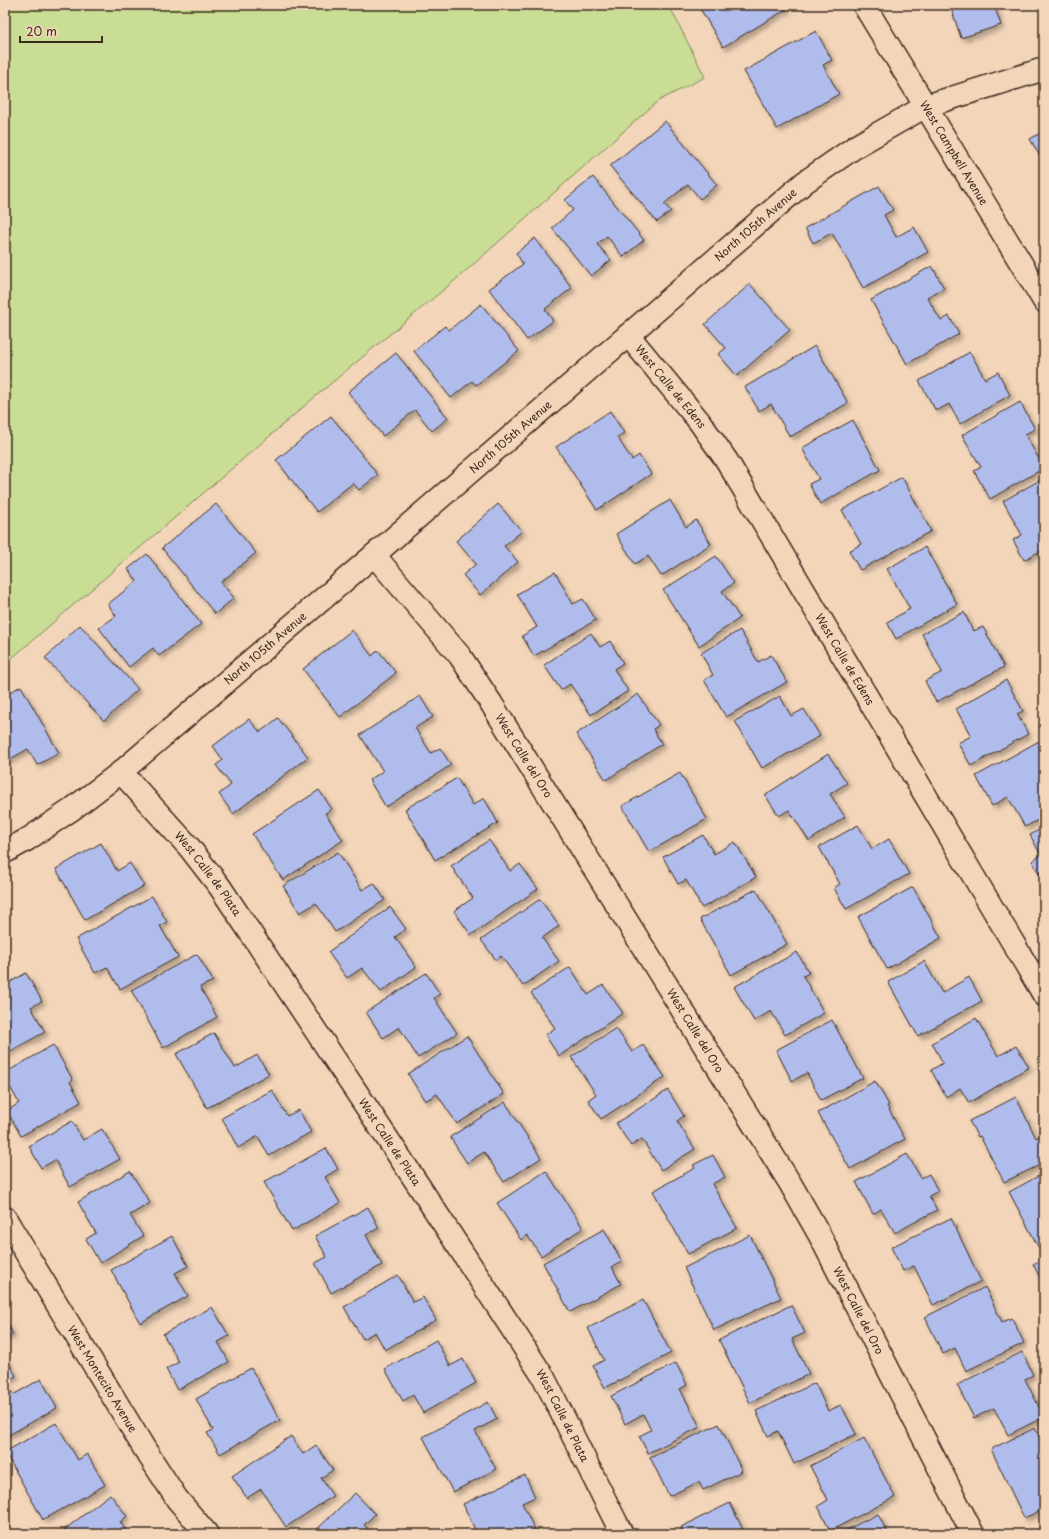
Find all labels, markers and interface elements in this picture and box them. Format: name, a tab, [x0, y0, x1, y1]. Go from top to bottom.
scale bar	[20, 18, 102, 44]
text: 20 m	[26, 22, 57, 40]
street label: West Campbell Avenue	[916, 97, 993, 208]
street label: North 105th Avenue	[710, 184, 800, 265]
street label: West Calle de Edens	[631, 341, 711, 432]
street label: North 105th Avenue	[465, 396, 555, 477]
street label: North 105th Avenue	[220, 608, 310, 688]
street label: West Calle de Edens	[811, 610, 879, 708]
street label: West Calle del Oro	[491, 710, 557, 801]
street label: West Calle de Plata	[171, 827, 246, 919]
street label: West Calle del Oro	[663, 985, 728, 1076]
street label: West Calle de Plata	[355, 1094, 426, 1189]
street label: West Calle del Oro	[829, 1263, 888, 1357]
street label: West Montecito Avenue	[64, 1322, 142, 1436]
street label: West Calle de Plata	[532, 1365, 594, 1465]

